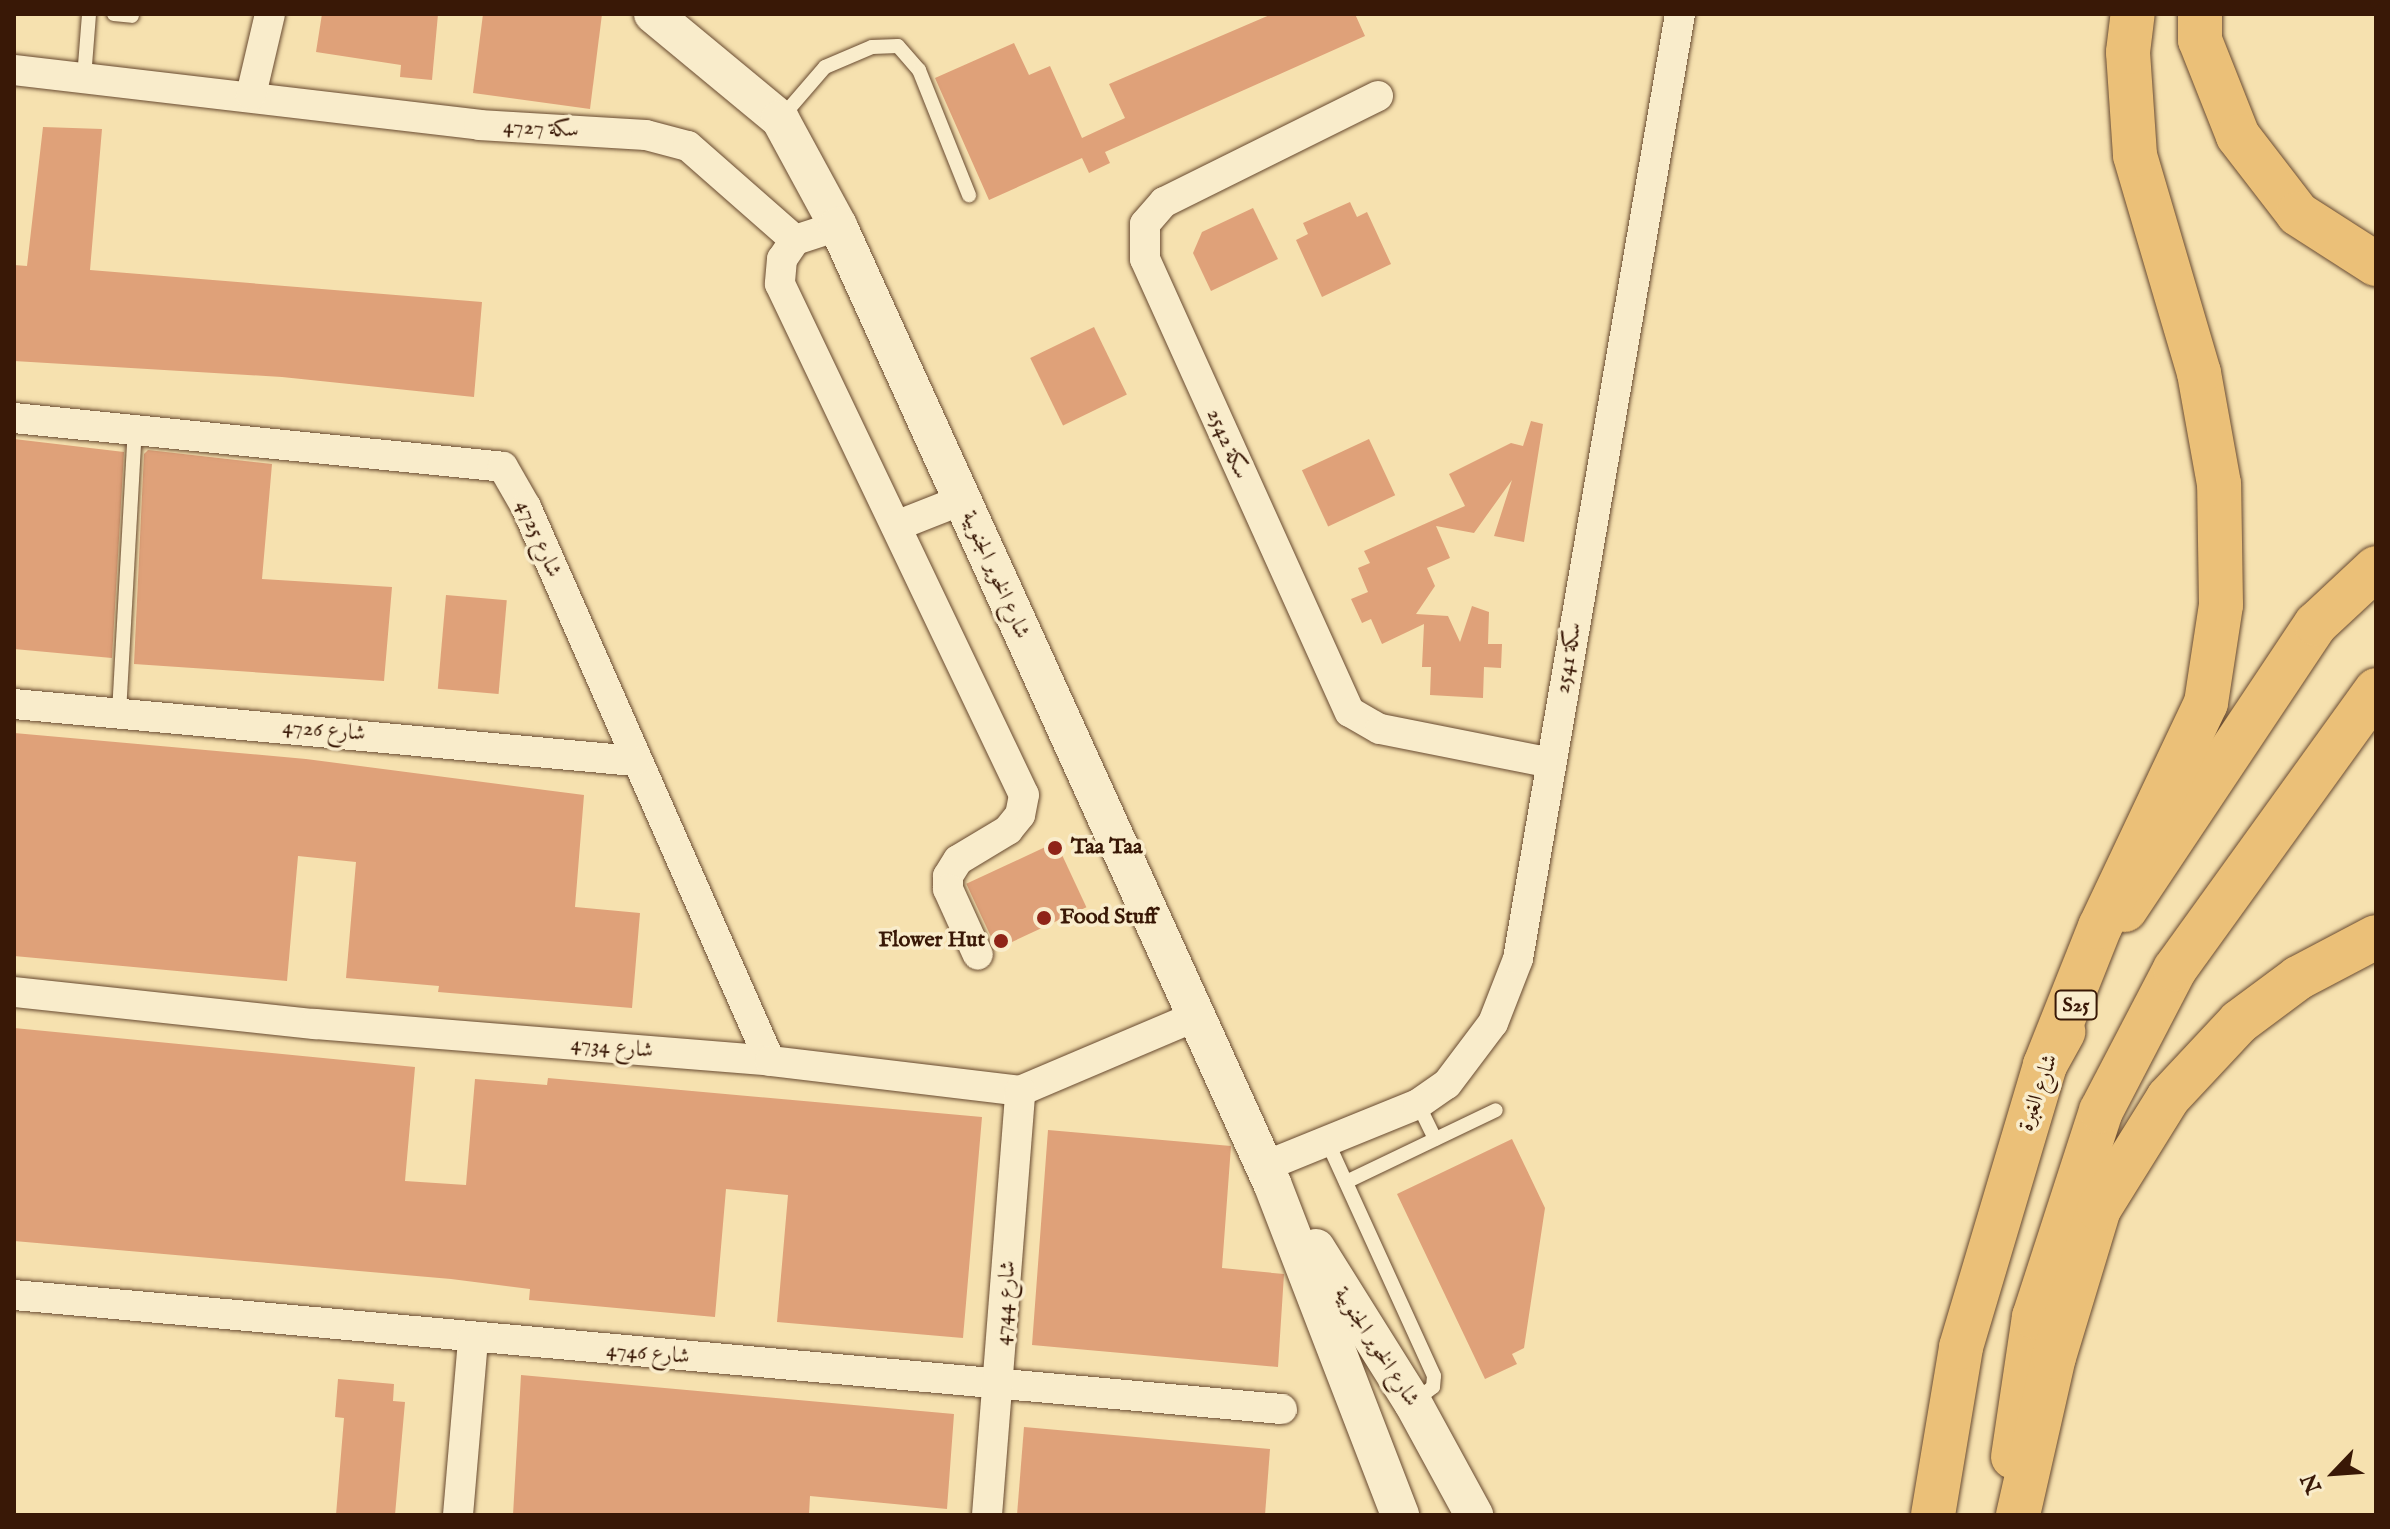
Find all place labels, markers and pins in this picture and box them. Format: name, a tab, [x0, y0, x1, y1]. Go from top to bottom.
place label: Taa Taa	[1071, 835, 1143, 861]
marker: Taa Taa	[1046, 839, 1064, 857]
place label: Food Stuff	[1060, 905, 1157, 931]
marker: Food Stuff	[1035, 909, 1053, 927]
place label: Flower Hut	[879, 928, 985, 954]
marker: Flower Hut	[992, 932, 1010, 950]

